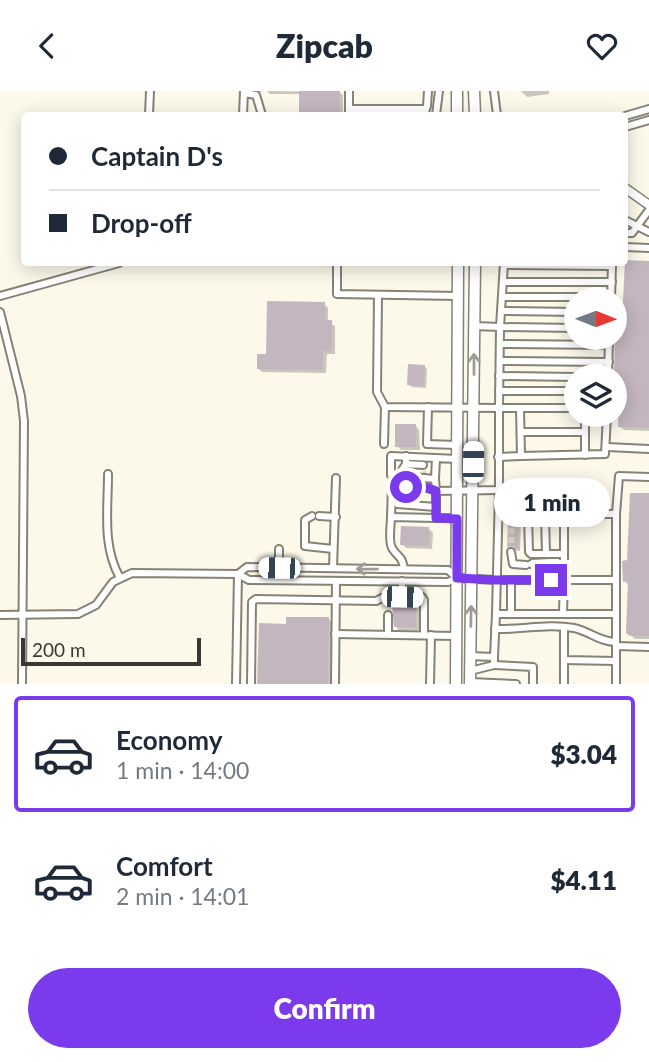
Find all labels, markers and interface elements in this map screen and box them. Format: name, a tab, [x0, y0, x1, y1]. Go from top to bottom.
text: Zipcab	[276, 26, 373, 65]
icon: back	[28, 27, 66, 65]
icon: heart	[583, 27, 621, 65]
text: Captain D's	[91, 140, 223, 172]
text: Drop-off	[91, 207, 192, 239]
north arrow	[564, 287, 626, 350]
map controls	[564, 287, 627, 427]
one-way arrow	[467, 353, 481, 376]
button: layers	[564, 364, 627, 427]
car	[463, 441, 484, 483]
route start	[390, 471, 422, 503]
callout: 1 min	[493, 479, 609, 527]
text: 1 min	[523, 488, 581, 516]
car	[258, 557, 301, 579]
one-way arrow	[355, 562, 378, 576]
route end	[535, 564, 567, 596]
car	[381, 586, 424, 608]
one-way arrow	[464, 605, 478, 628]
scale bar	[21, 635, 201, 667]
text: 200 m	[32, 638, 86, 661]
icon: car	[32, 723, 95, 786]
text: Economy	[116, 724, 222, 756]
text: $3.04	[550, 738, 617, 770]
text: 1 min · 14:00	[116, 756, 249, 784]
icon: car	[32, 849, 95, 912]
text: Comfort	[116, 850, 213, 882]
text: $4.11	[550, 864, 617, 896]
text: 2 min · 14:01	[116, 882, 249, 910]
button: Confirm	[28, 968, 621, 1048]

